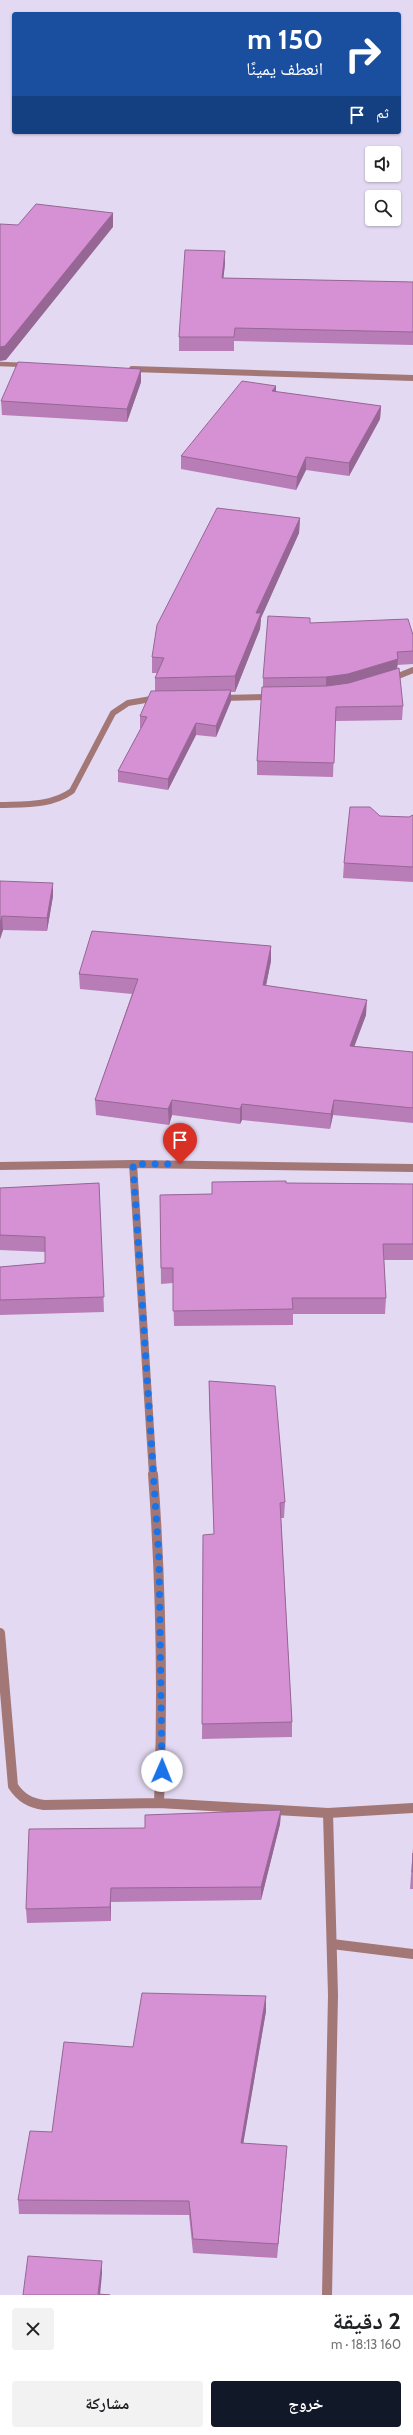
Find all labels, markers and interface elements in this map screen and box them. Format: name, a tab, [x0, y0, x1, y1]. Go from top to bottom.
text: 150 m	[247, 22, 323, 56]
icon: right	[337, 28, 389, 80]
text: انعطف يمينًا	[246, 58, 323, 80]
icon: arrive	[346, 104, 368, 126]
text: ثم	[376, 104, 389, 122]
map controls	[365, 146, 401, 226]
button: sound	[365, 146, 401, 182]
button: search	[365, 190, 401, 226]
pin	[163, 1123, 197, 1164]
icon: arrive	[169, 1129, 191, 1151]
position arrow	[141, 1750, 183, 1792]
text: 2 دقيقة	[332, 2306, 401, 2335]
button: close	[12, 2308, 54, 2350]
text: 160 m · 18:13	[331, 2336, 401, 2352]
button: مشاركة	[12, 2381, 203, 2427]
button: خروج	[211, 2381, 401, 2427]

